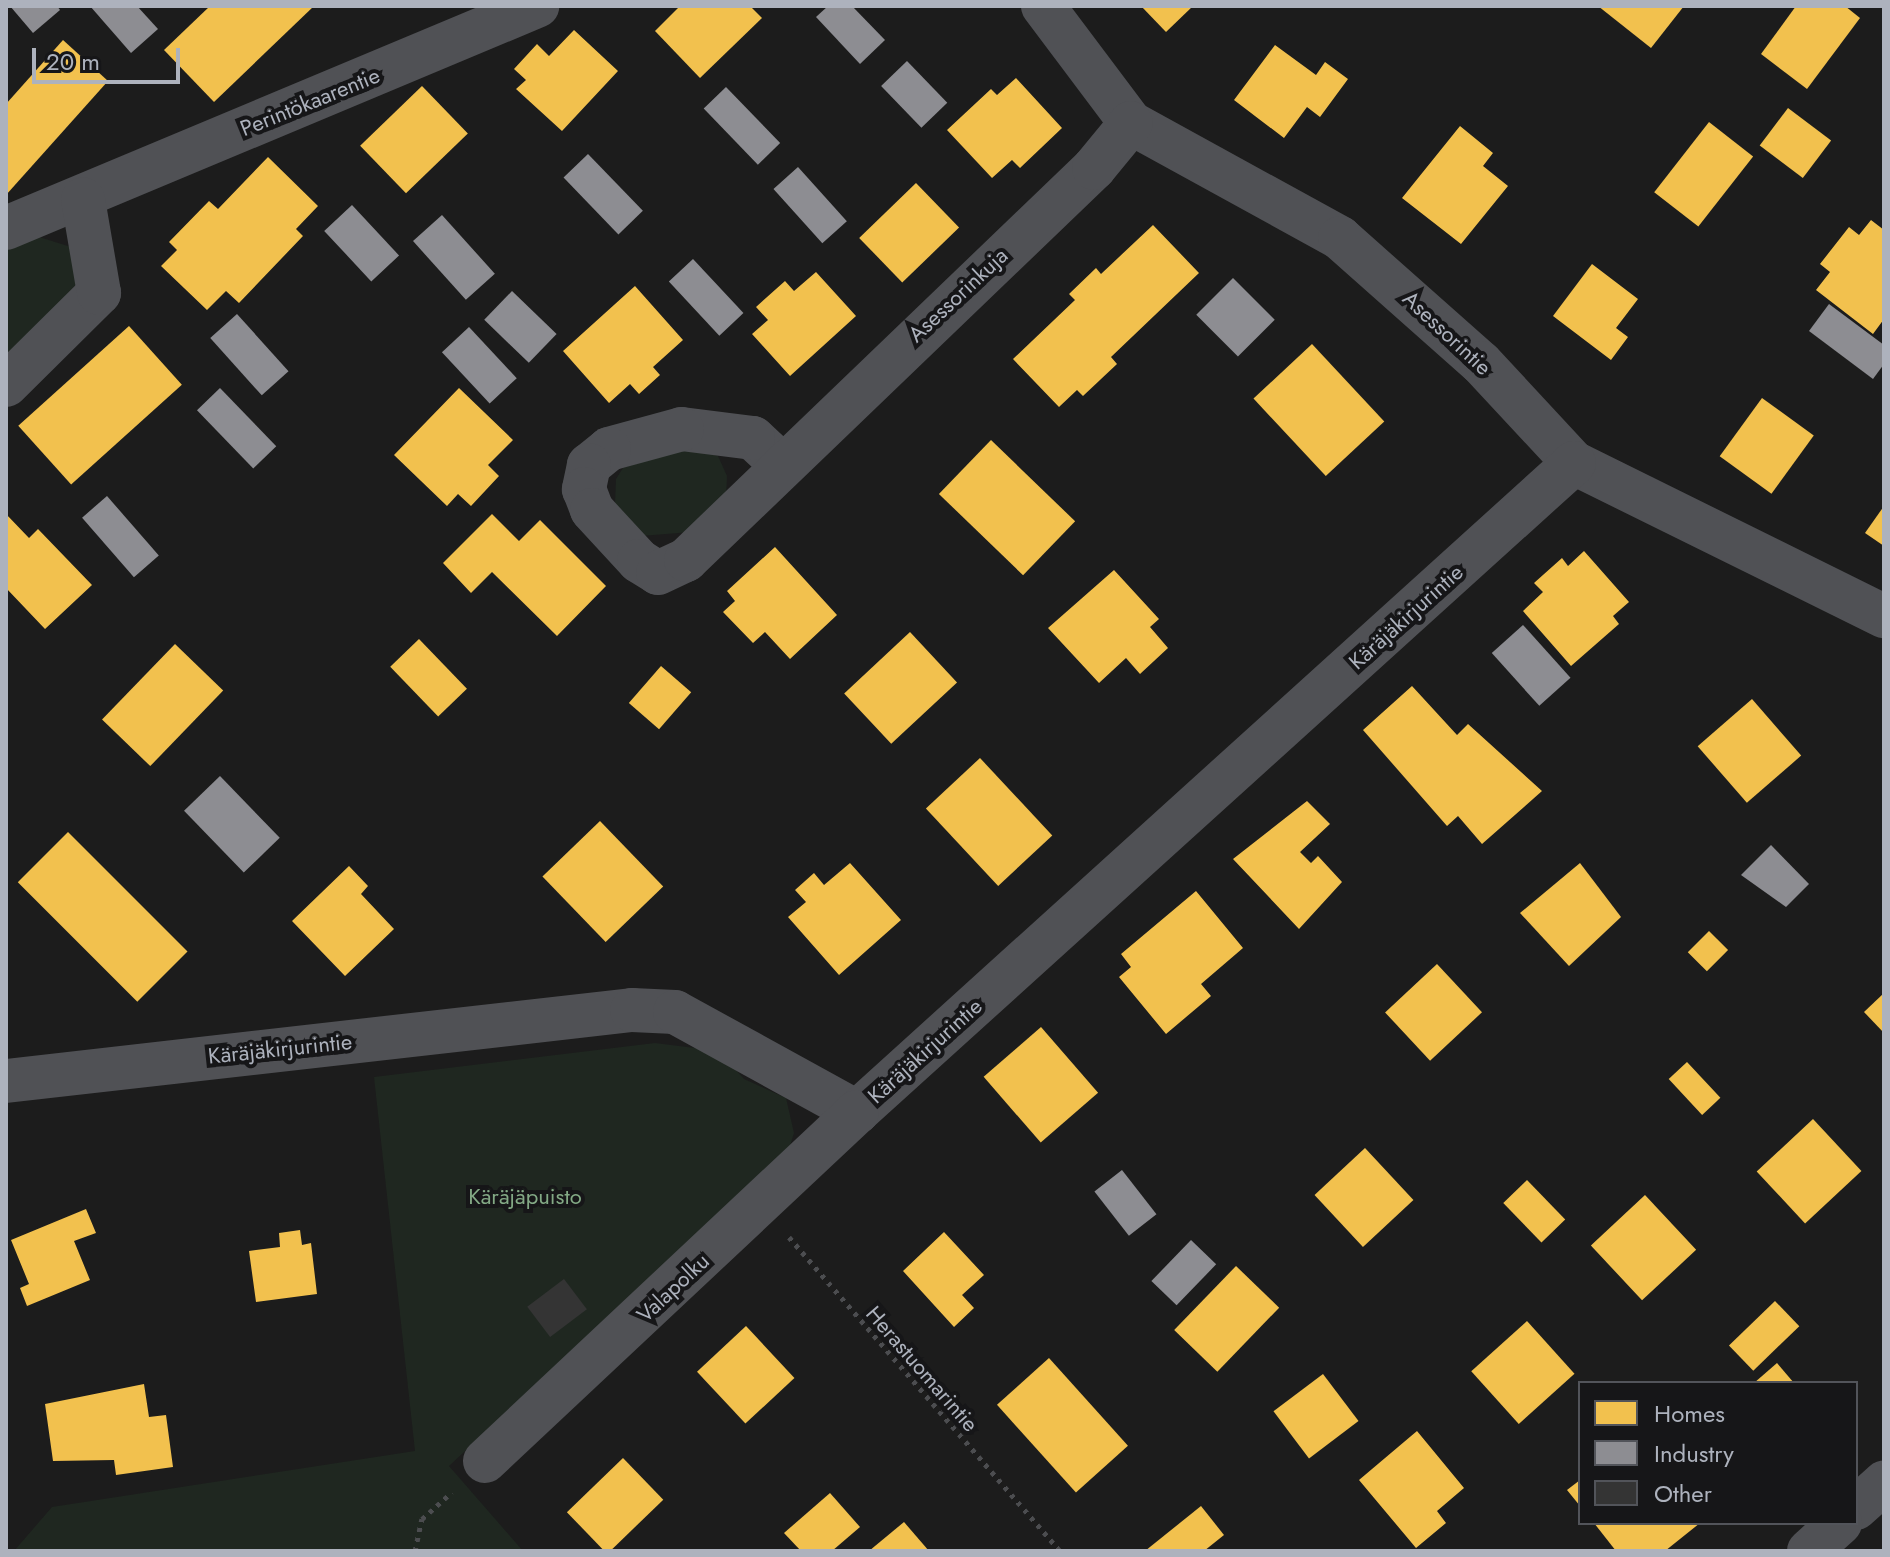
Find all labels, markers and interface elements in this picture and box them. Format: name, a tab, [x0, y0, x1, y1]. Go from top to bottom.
scale bar	[36, 32, 184, 82]
text: 20 m	[46, 44, 100, 79]
street label: Perintökaarentie	[236, 62, 384, 142]
street label: Asessorinkuja	[903, 242, 1013, 348]
street label: Asessorintie	[1397, 285, 1497, 381]
street label: Käräjäkirjurintie	[1343, 559, 1469, 675]
street label: Käräjäkirjurintie	[862, 993, 988, 1109]
street label: Käräjäkirjurintie	[207, 1028, 353, 1070]
park label: Käräjäpuisto	[468, 1184, 582, 1210]
street label: Valapolku	[631, 1248, 715, 1328]
street label: Herastuomarintie	[860, 1301, 984, 1437]
legend	[1578, 1381, 1858, 1525]
text: Homes	[1654, 1396, 1725, 1431]
text: Industry	[1654, 1436, 1734, 1471]
text: Other	[1654, 1476, 1712, 1511]

